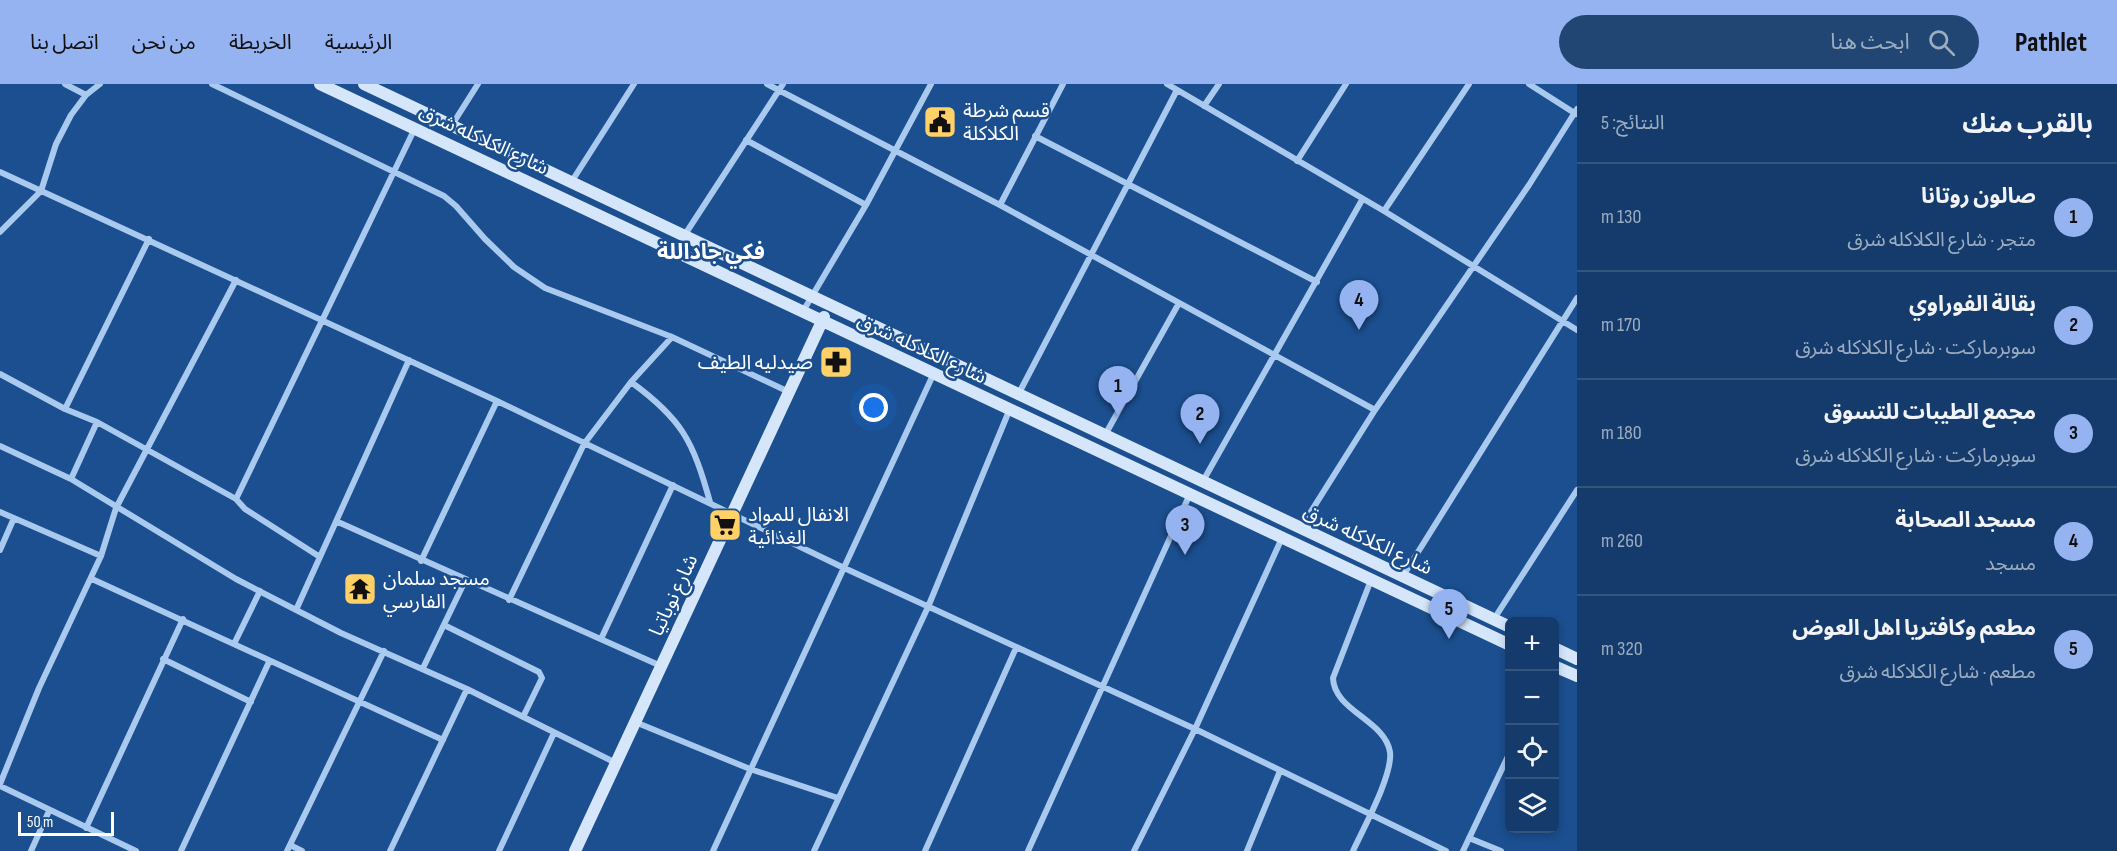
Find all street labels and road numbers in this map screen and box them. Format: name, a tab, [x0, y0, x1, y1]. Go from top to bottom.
street label: شارع الكلاكله شرق	[414, 99, 552, 182]
street label: شارع الكلاكله شرق	[852, 308, 990, 391]
street label: شارع الكلاكله شرق	[1298, 499, 1436, 582]
street label: شارع نوباتيا	[645, 551, 705, 641]

